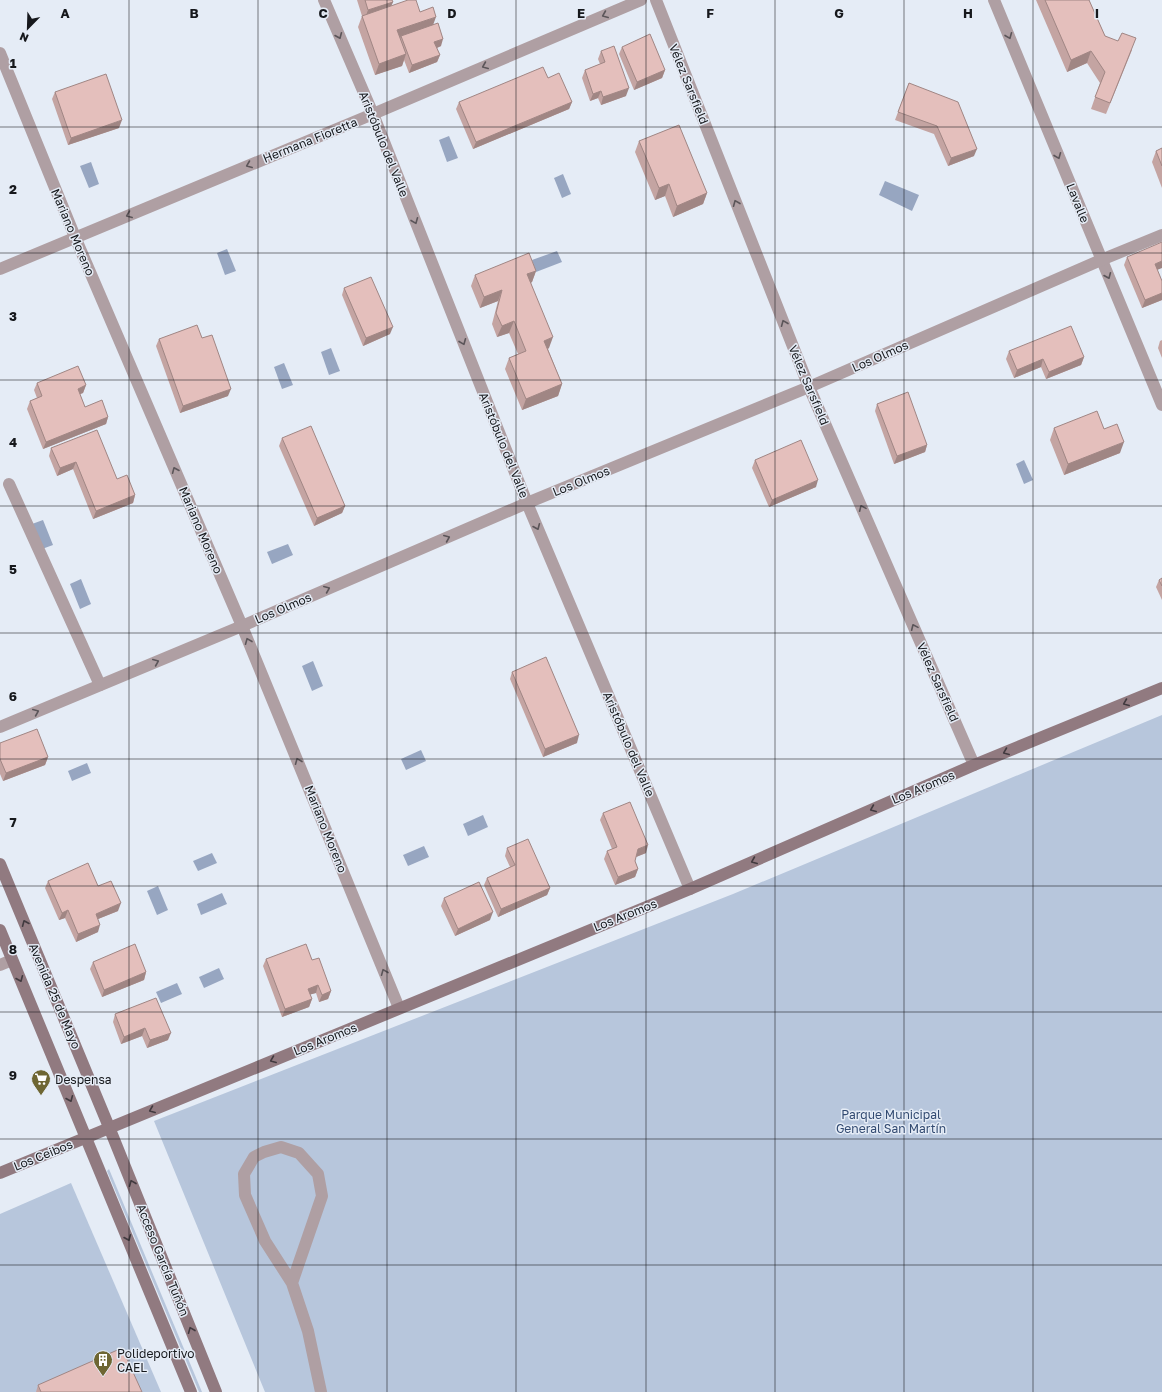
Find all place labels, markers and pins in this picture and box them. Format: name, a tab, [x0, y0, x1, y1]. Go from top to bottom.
supermarket icon: Despensa	[30, 1068, 52, 1096]
place label: Despensa	[55, 1072, 112, 1087]
place label: Polideportivo CAEL	[117, 1346, 195, 1375]
building icon: Polideportivo CAEL	[92, 1349, 114, 1377]

